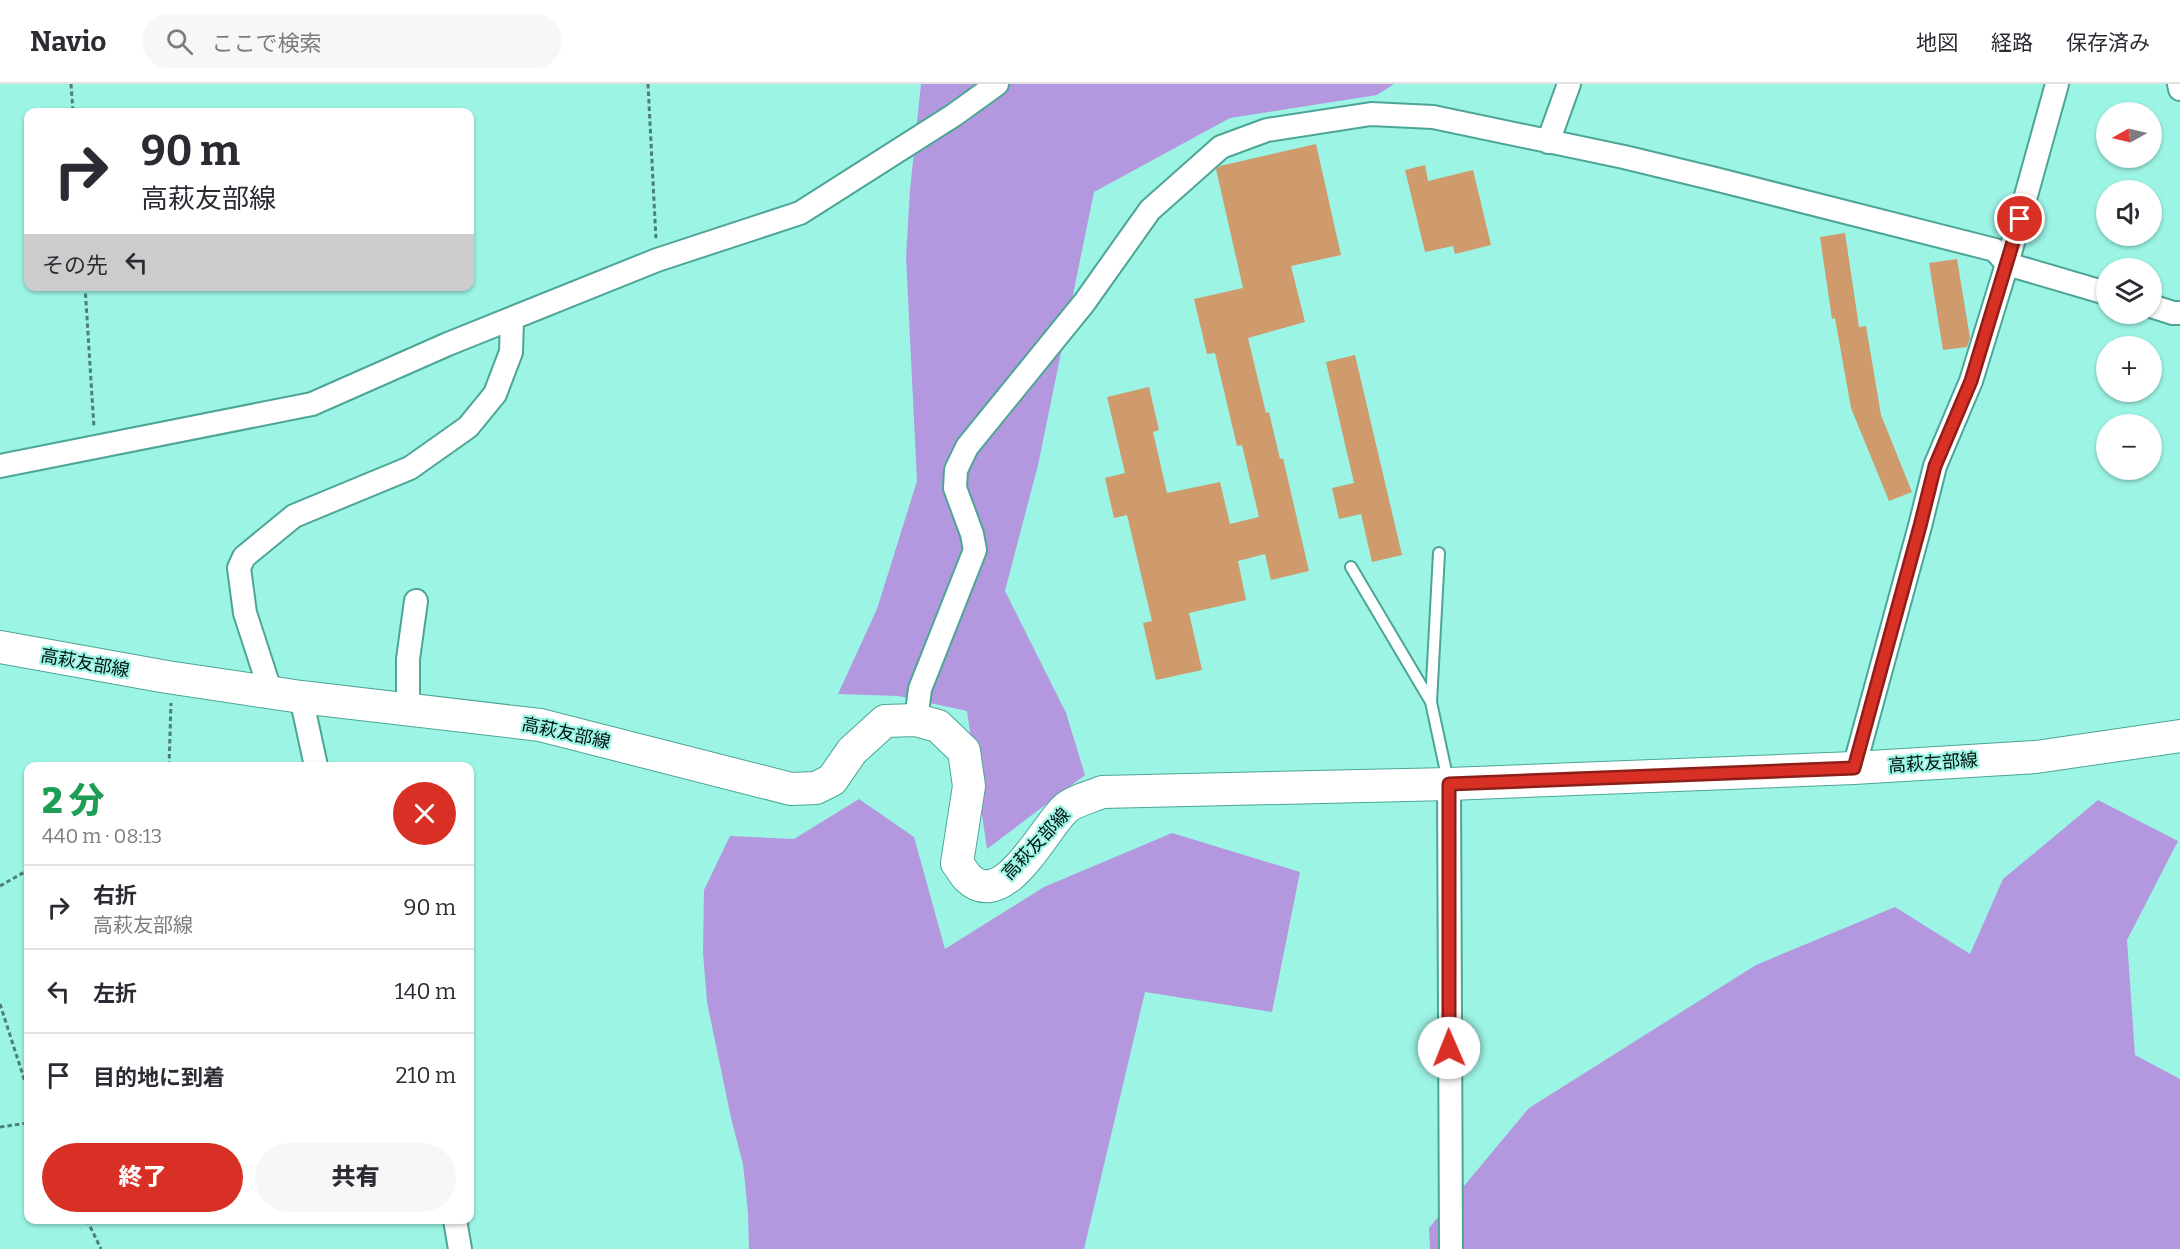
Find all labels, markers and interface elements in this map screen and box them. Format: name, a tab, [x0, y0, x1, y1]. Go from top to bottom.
search box	[142, 14, 562, 68]
text: Navio	[30, 25, 106, 58]
icon: search	[163, 25, 196, 58]
text: ここで検索	[211, 30, 321, 57]
text: 地図	[1916, 30, 1958, 56]
text: 経路	[1991, 30, 2033, 56]
text: 保存済み	[2066, 30, 2150, 56]
north arrow	[2096, 102, 2162, 168]
map controls	[2096, 102, 2162, 480]
text: 90 m	[141, 126, 240, 176]
icon: right	[42, 132, 120, 210]
button: sound	[2096, 180, 2162, 246]
text: 高萩友部線	[141, 183, 276, 215]
pin	[1994, 193, 2045, 244]
icon: arrive	[2003, 202, 2036, 235]
icon: left	[120, 246, 153, 279]
text: その先	[42, 252, 108, 279]
button: layers	[2096, 258, 2162, 324]
button: +	[2096, 336, 2162, 402]
button: −	[2096, 414, 2162, 480]
street label: 高萩友部線	[39, 644, 131, 682]
street label: 高萩友部線	[520, 713, 612, 753]
street label: 高萩友部線	[1887, 749, 1979, 777]
text: 2 分	[42, 779, 105, 823]
button: close	[393, 782, 456, 845]
street label: 高萩友部線	[997, 804, 1075, 884]
text: 440 m · 08:13	[42, 824, 162, 848]
text: 右折	[93, 882, 137, 909]
icon: right	[42, 891, 75, 924]
text: 90 m	[404, 894, 456, 921]
text: 高萩友部線	[93, 913, 193, 937]
icon: left	[42, 975, 75, 1008]
text: 140 m	[395, 978, 456, 1005]
text: 左折	[93, 980, 137, 1007]
position arrow	[1417, 1016, 1481, 1080]
icon: arrive	[42, 1059, 75, 1092]
text: 210 m	[396, 1062, 456, 1089]
text: 目的地に到着	[93, 1064, 225, 1091]
button: 終了	[42, 1143, 243, 1212]
button: 共有	[255, 1143, 456, 1212]

